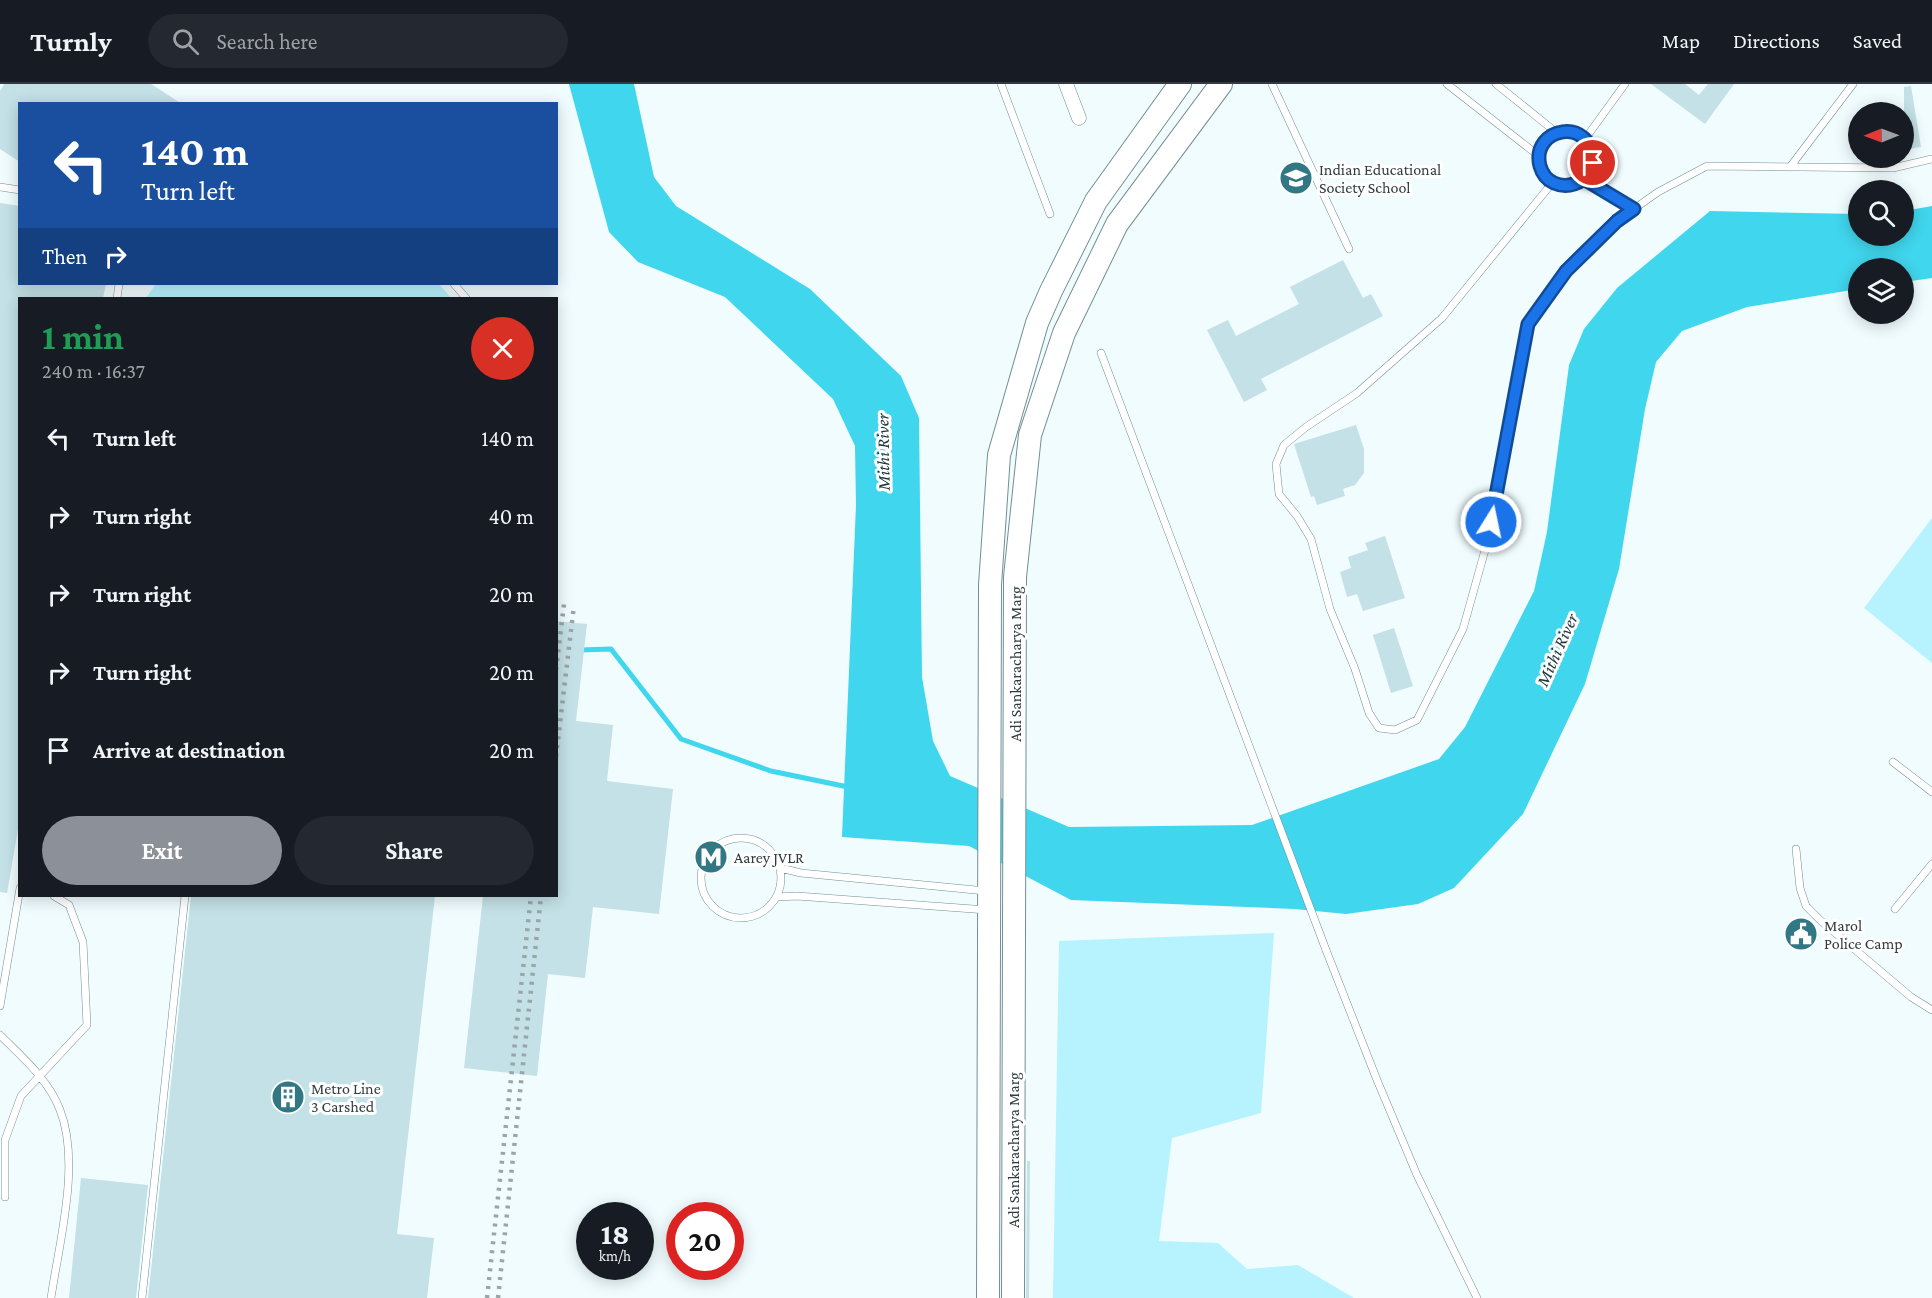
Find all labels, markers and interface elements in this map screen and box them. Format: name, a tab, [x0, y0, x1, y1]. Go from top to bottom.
search box	[148, 14, 568, 68]
icon: search	[169, 25, 202, 58]
text: Turnly	[30, 26, 112, 57]
text: Search here	[217, 29, 318, 54]
text: Map	[1662, 29, 1700, 53]
text: Directions	[1733, 29, 1820, 53]
text: Saved	[1853, 29, 1902, 53]
north arrow	[1848, 102, 1914, 168]
map controls	[1848, 102, 1914, 324]
icon: left	[42, 126, 120, 204]
text: 140 m	[141, 127, 249, 174]
pin	[1567, 137, 1618, 188]
icon: arrive	[1576, 146, 1609, 179]
school or university icon: Indian Educational Society School	[1278, 160, 1314, 196]
place label: Indian Educational Society School	[1319, 161, 1441, 197]
text: Turn left	[141, 176, 235, 206]
button: search	[1848, 180, 1914, 246]
icon: right	[99, 240, 132, 273]
text: Then	[42, 244, 87, 269]
button: layers	[1848, 258, 1914, 324]
text: 1 min	[42, 317, 124, 357]
button: close	[471, 317, 534, 380]
text: 240 m · 16:37	[42, 360, 145, 382]
water label: Mithi River	[872, 412, 894, 492]
icon: left	[42, 422, 75, 455]
text: Turn left	[93, 426, 176, 451]
text: 140 m	[481, 426, 534, 451]
position arrow	[1459, 490, 1523, 554]
icon: right	[42, 500, 75, 533]
text: Turn right	[93, 504, 191, 529]
text: 40 m	[489, 504, 534, 529]
icon: right	[42, 578, 75, 611]
text: Turn right	[93, 582, 191, 607]
text: 20 m	[489, 582, 534, 607]
street label: Adi Sankaracharya Marg	[1007, 586, 1025, 742]
water label: Mithi River	[1532, 610, 1582, 690]
icon: right	[42, 656, 75, 689]
text: Turn right	[93, 660, 191, 685]
text: 20 m	[489, 660, 534, 685]
icon: arrive	[42, 734, 75, 767]
text: Arrive at destination	[93, 738, 285, 763]
text: 20 m	[489, 738, 534, 763]
button: Exit	[42, 816, 282, 885]
button: Share	[294, 816, 534, 885]
metro station icon: Aarey JVLR	[693, 839, 729, 875]
place label: Aarey JVLR	[734, 849, 804, 867]
public building icon: Marol Police Camp	[1783, 916, 1819, 952]
place label: Marol Police Camp	[1824, 917, 1903, 953]
street label: Adi Sankaracharya Marg	[1005, 1072, 1023, 1228]
building icon: Metro Line 3 Carshed	[270, 1079, 306, 1115]
place label: Metro Line 3 Carshed	[311, 1080, 381, 1115]
speed limit sign: 20	[666, 1202, 744, 1280]
text: 18	[601, 1217, 629, 1250]
text: km/h	[599, 1248, 631, 1264]

